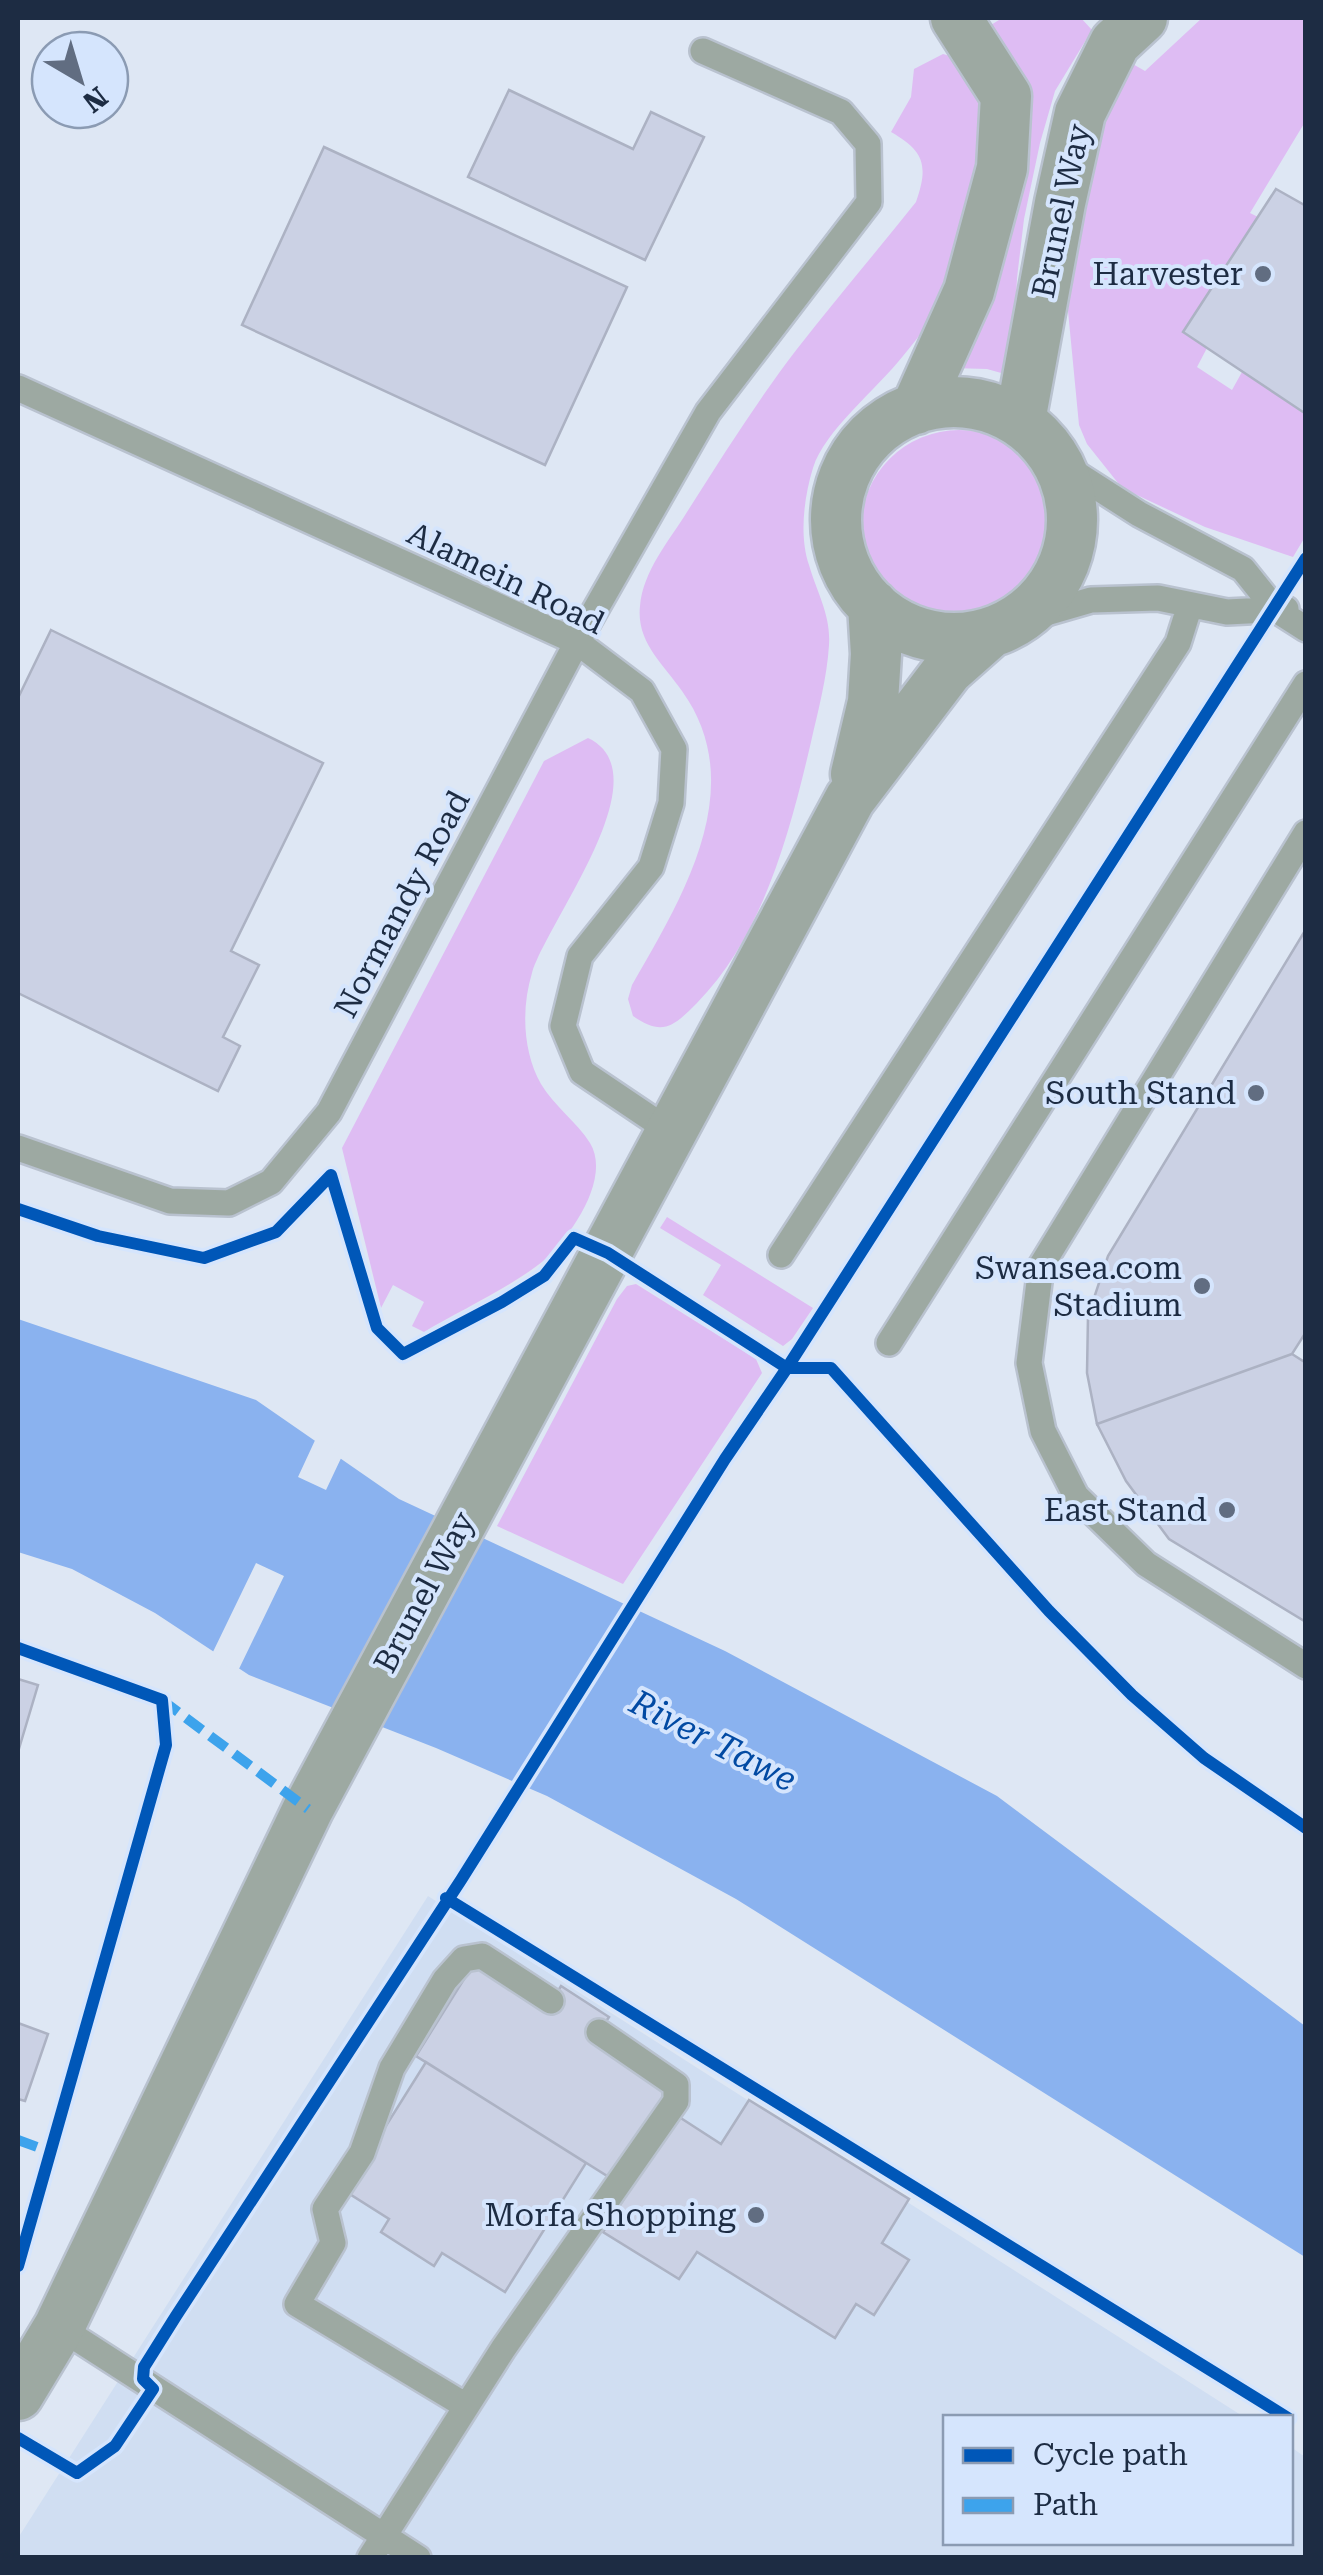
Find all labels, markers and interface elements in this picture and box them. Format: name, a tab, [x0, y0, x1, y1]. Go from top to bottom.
north arrow	[30, 30, 130, 130]
text: N	[76, 80, 114, 119]
street label: Brunel Way	[1024, 120, 1098, 302]
place label: Harvester	[1093, 255, 1243, 293]
marker: Harvester	[1252, 263, 1274, 285]
street label: Alamein Road	[401, 514, 611, 642]
street label: Normandy Road	[326, 784, 478, 1024]
place label: South Stand	[1045, 1074, 1236, 1112]
marker: South Stand	[1245, 1082, 1267, 1104]
place label: Swansea.com Stadium	[975, 1249, 1182, 1324]
marker: Swansea.com Stadium	[1191, 1275, 1213, 1297]
place label: East Stand	[1044, 1491, 1207, 1529]
marker: East Stand	[1216, 1499, 1238, 1521]
street label: Brunel Way	[366, 1505, 482, 1679]
water label: River Tawe	[622, 1681, 803, 1800]
place label: Morfa Shopping	[484, 2196, 737, 2234]
marker: Morfa Shopping	[745, 2204, 767, 2226]
legend	[943, 2415, 1293, 2545]
text: Cycle path	[1033, 2437, 1188, 2472]
text: Path	[1033, 2487, 1098, 2522]

